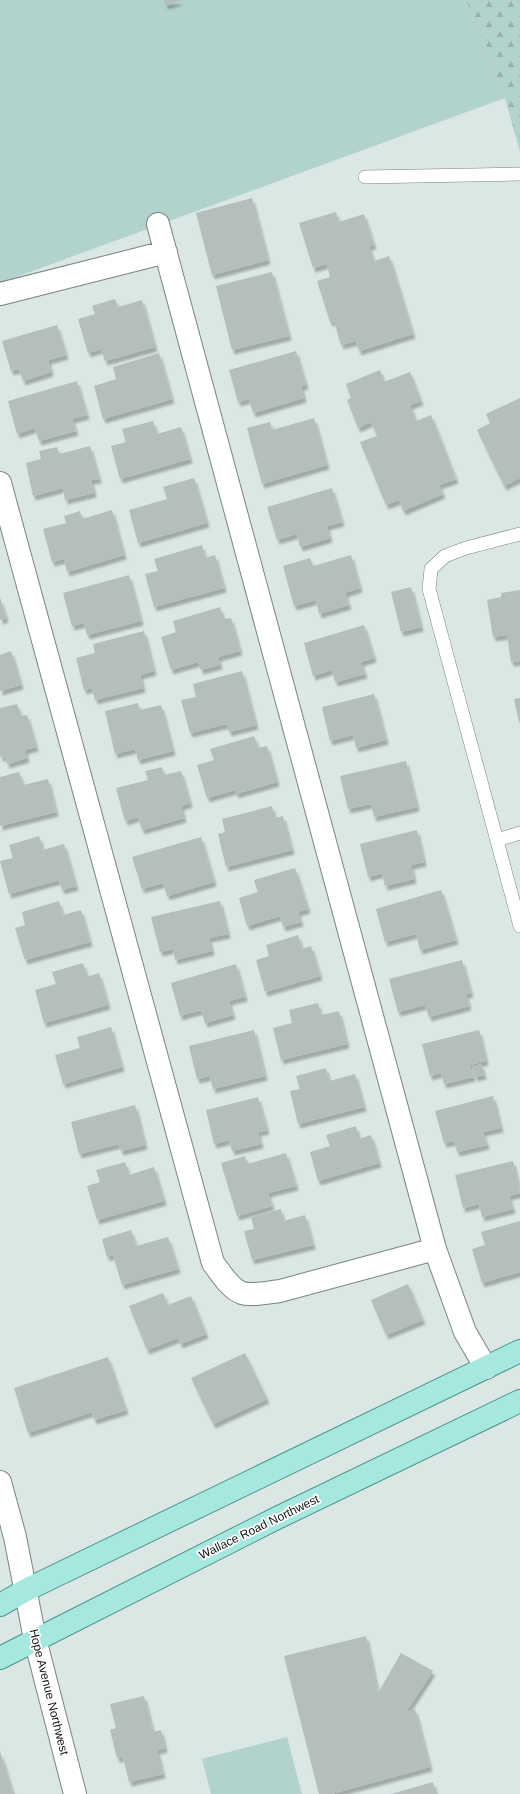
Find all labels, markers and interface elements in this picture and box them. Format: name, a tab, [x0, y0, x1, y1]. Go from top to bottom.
street label: Wallace Road Northwest	[197, 1492, 322, 1562]
street label: Hope Avenue Northwest	[27, 1628, 72, 1757]

